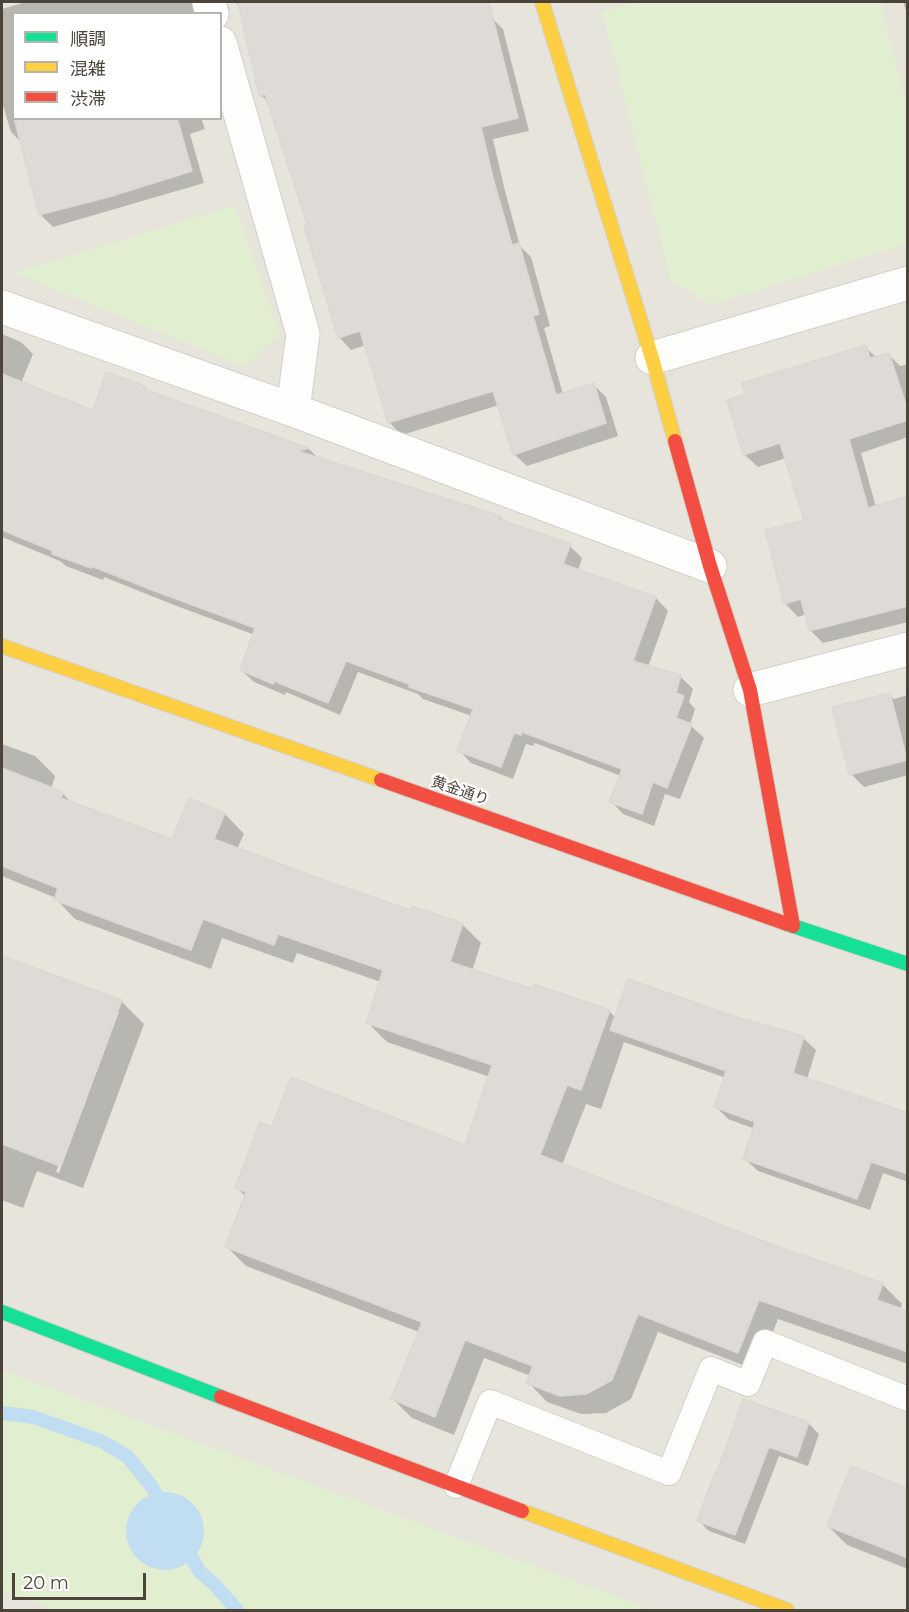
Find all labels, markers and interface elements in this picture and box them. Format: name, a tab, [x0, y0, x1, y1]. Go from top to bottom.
legend	[12, 12, 222, 120]
text: 順調	[70, 28, 106, 50]
text: 混雑	[70, 58, 106, 80]
text: 渋滞	[70, 88, 106, 110]
street label: 黄金通り	[429, 773, 491, 809]
scale bar	[15, 1561, 148, 1599]
text: 20 m	[23, 1572, 69, 1594]

